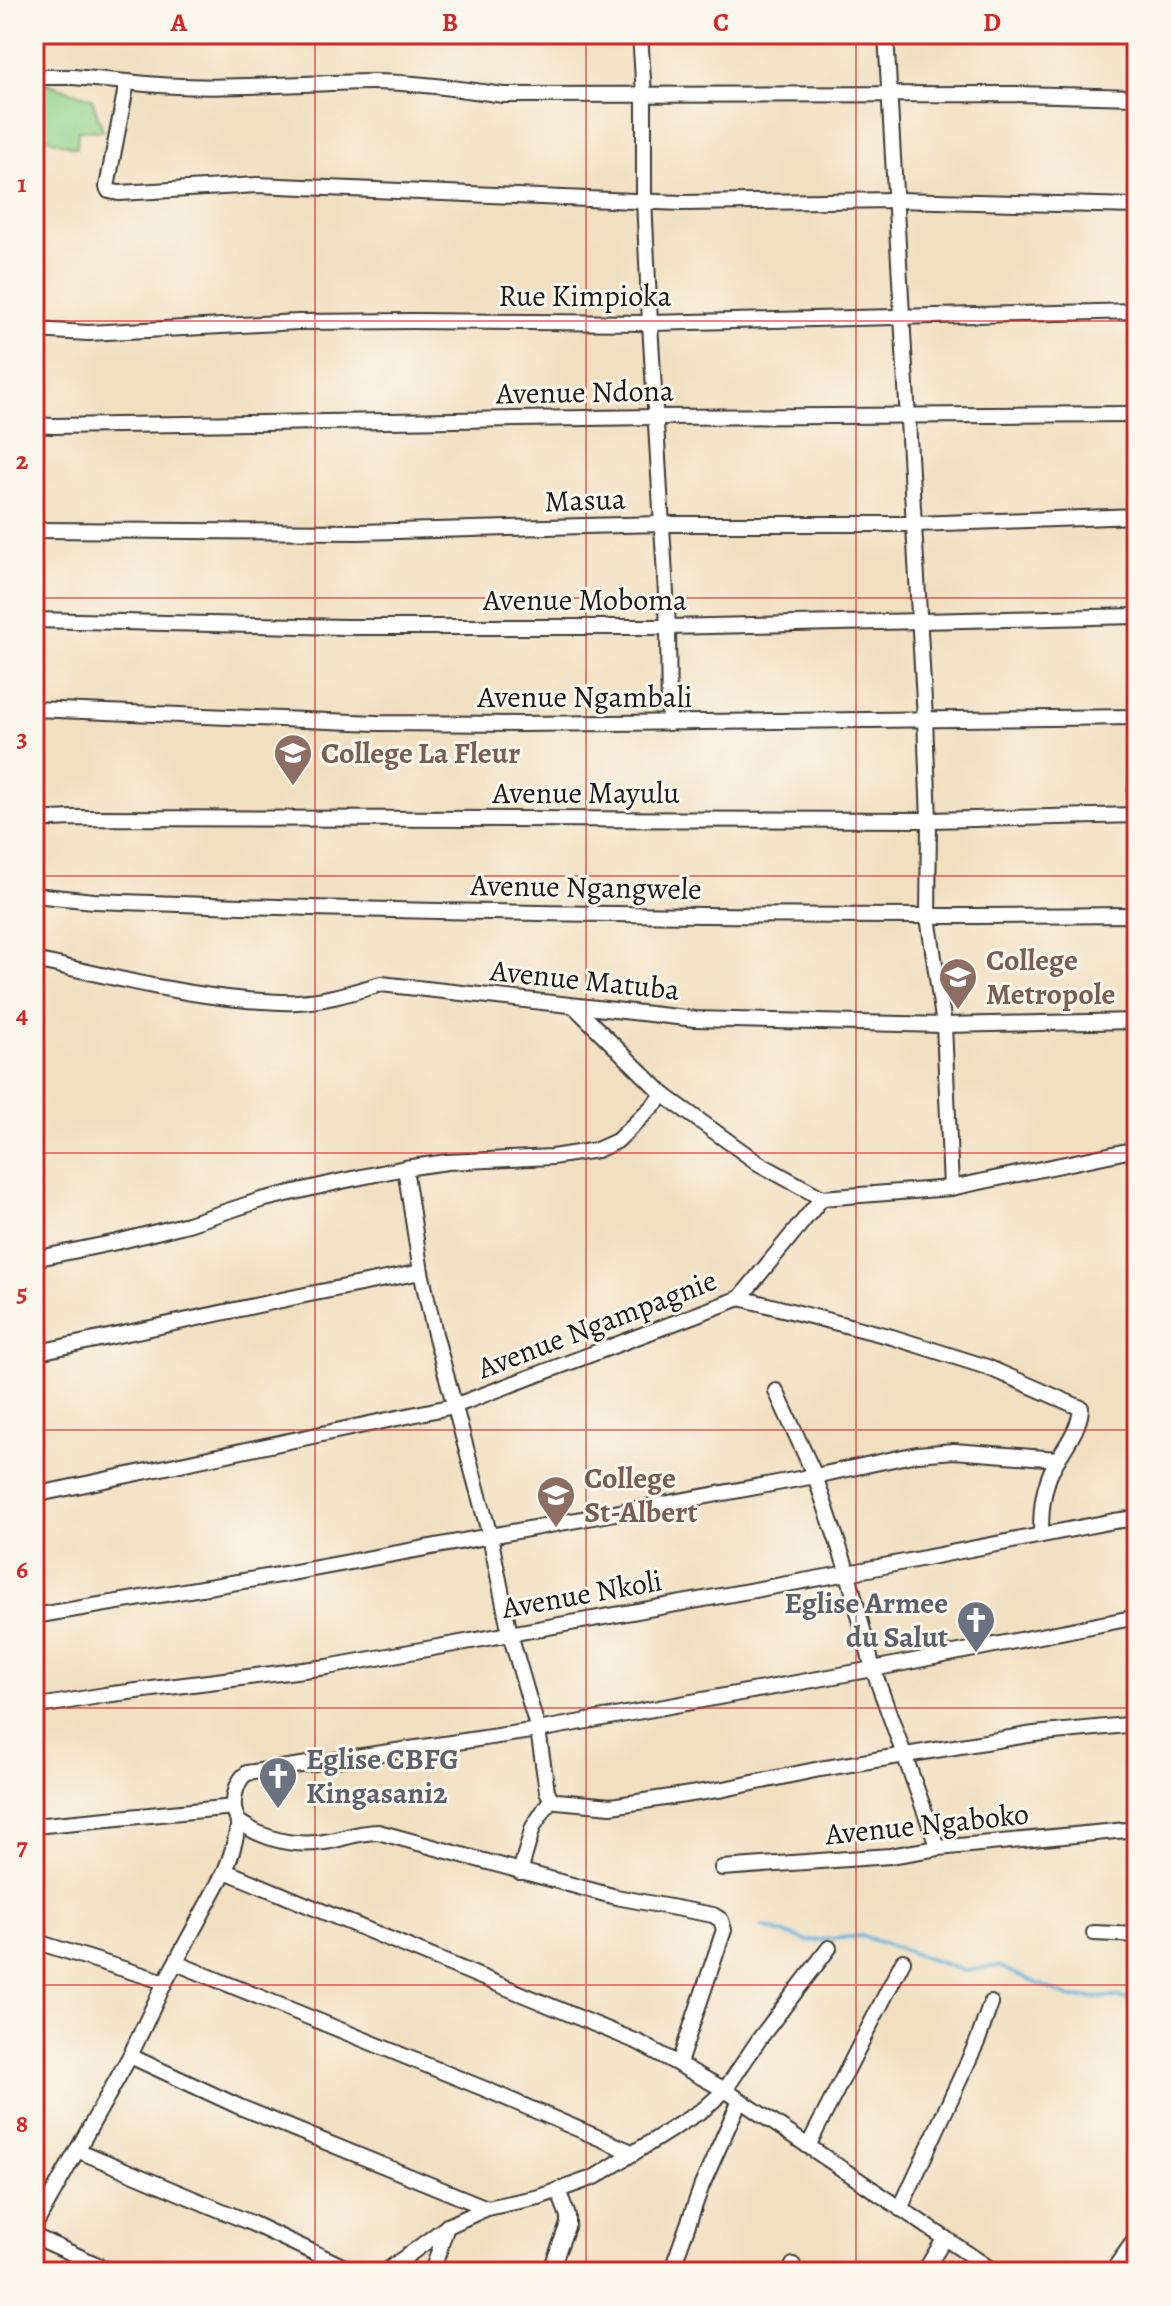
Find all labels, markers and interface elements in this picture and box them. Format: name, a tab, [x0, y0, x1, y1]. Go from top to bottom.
text: A	[170, 5, 188, 40]
text: B	[442, 5, 458, 40]
text: C	[713, 5, 729, 40]
text: D	[983, 5, 1001, 40]
text: 1	[17, 166, 27, 201]
street label: Rue Kimpioka	[499, 276, 671, 316]
street label: Avenue Ndona	[495, 370, 674, 414]
text: 2	[16, 443, 29, 478]
street label: Masua	[544, 479, 626, 521]
street label: Avenue Moboma	[482, 580, 687, 620]
street label: Avenue Ngambali	[477, 677, 692, 717]
text: 3	[16, 720, 28, 755]
school or university icon: College La Fleur	[272, 732, 314, 787]
place label: College La Fleur	[321, 733, 520, 773]
street label: Avenue Mayulu	[492, 773, 680, 813]
street label: Avenue Ngangwele	[469, 865, 702, 909]
place label: College Metropole	[986, 940, 1115, 1014]
street label: Avenue Matuba	[488, 950, 681, 1010]
school or university icon: College Metropole	[937, 956, 979, 1011]
text: 4	[16, 997, 28, 1032]
street label: Avenue Ngampagnie	[471, 1260, 722, 1388]
text: 5	[16, 1275, 28, 1310]
place label: College St-Albert	[584, 1458, 697, 1532]
school or university icon: College St-Albert	[535, 1474, 577, 1529]
text: 6	[16, 1552, 28, 1587]
street label: Avenue Nkoli	[498, 1560, 665, 1628]
place label: Eglise Armee du Salut	[784, 1583, 948, 1657]
church icon: Eglise Armee du Salut	[955, 1599, 997, 1654]
place label: Eglise CBFG Kingasani2	[306, 1739, 459, 1813]
church icon: Eglise CBFG Kingasani2	[257, 1755, 299, 1810]
street label: Avenue Ngaboko	[822, 1793, 1031, 1855]
text: 7	[16, 1829, 28, 1864]
text: 8	[16, 2106, 28, 2141]

